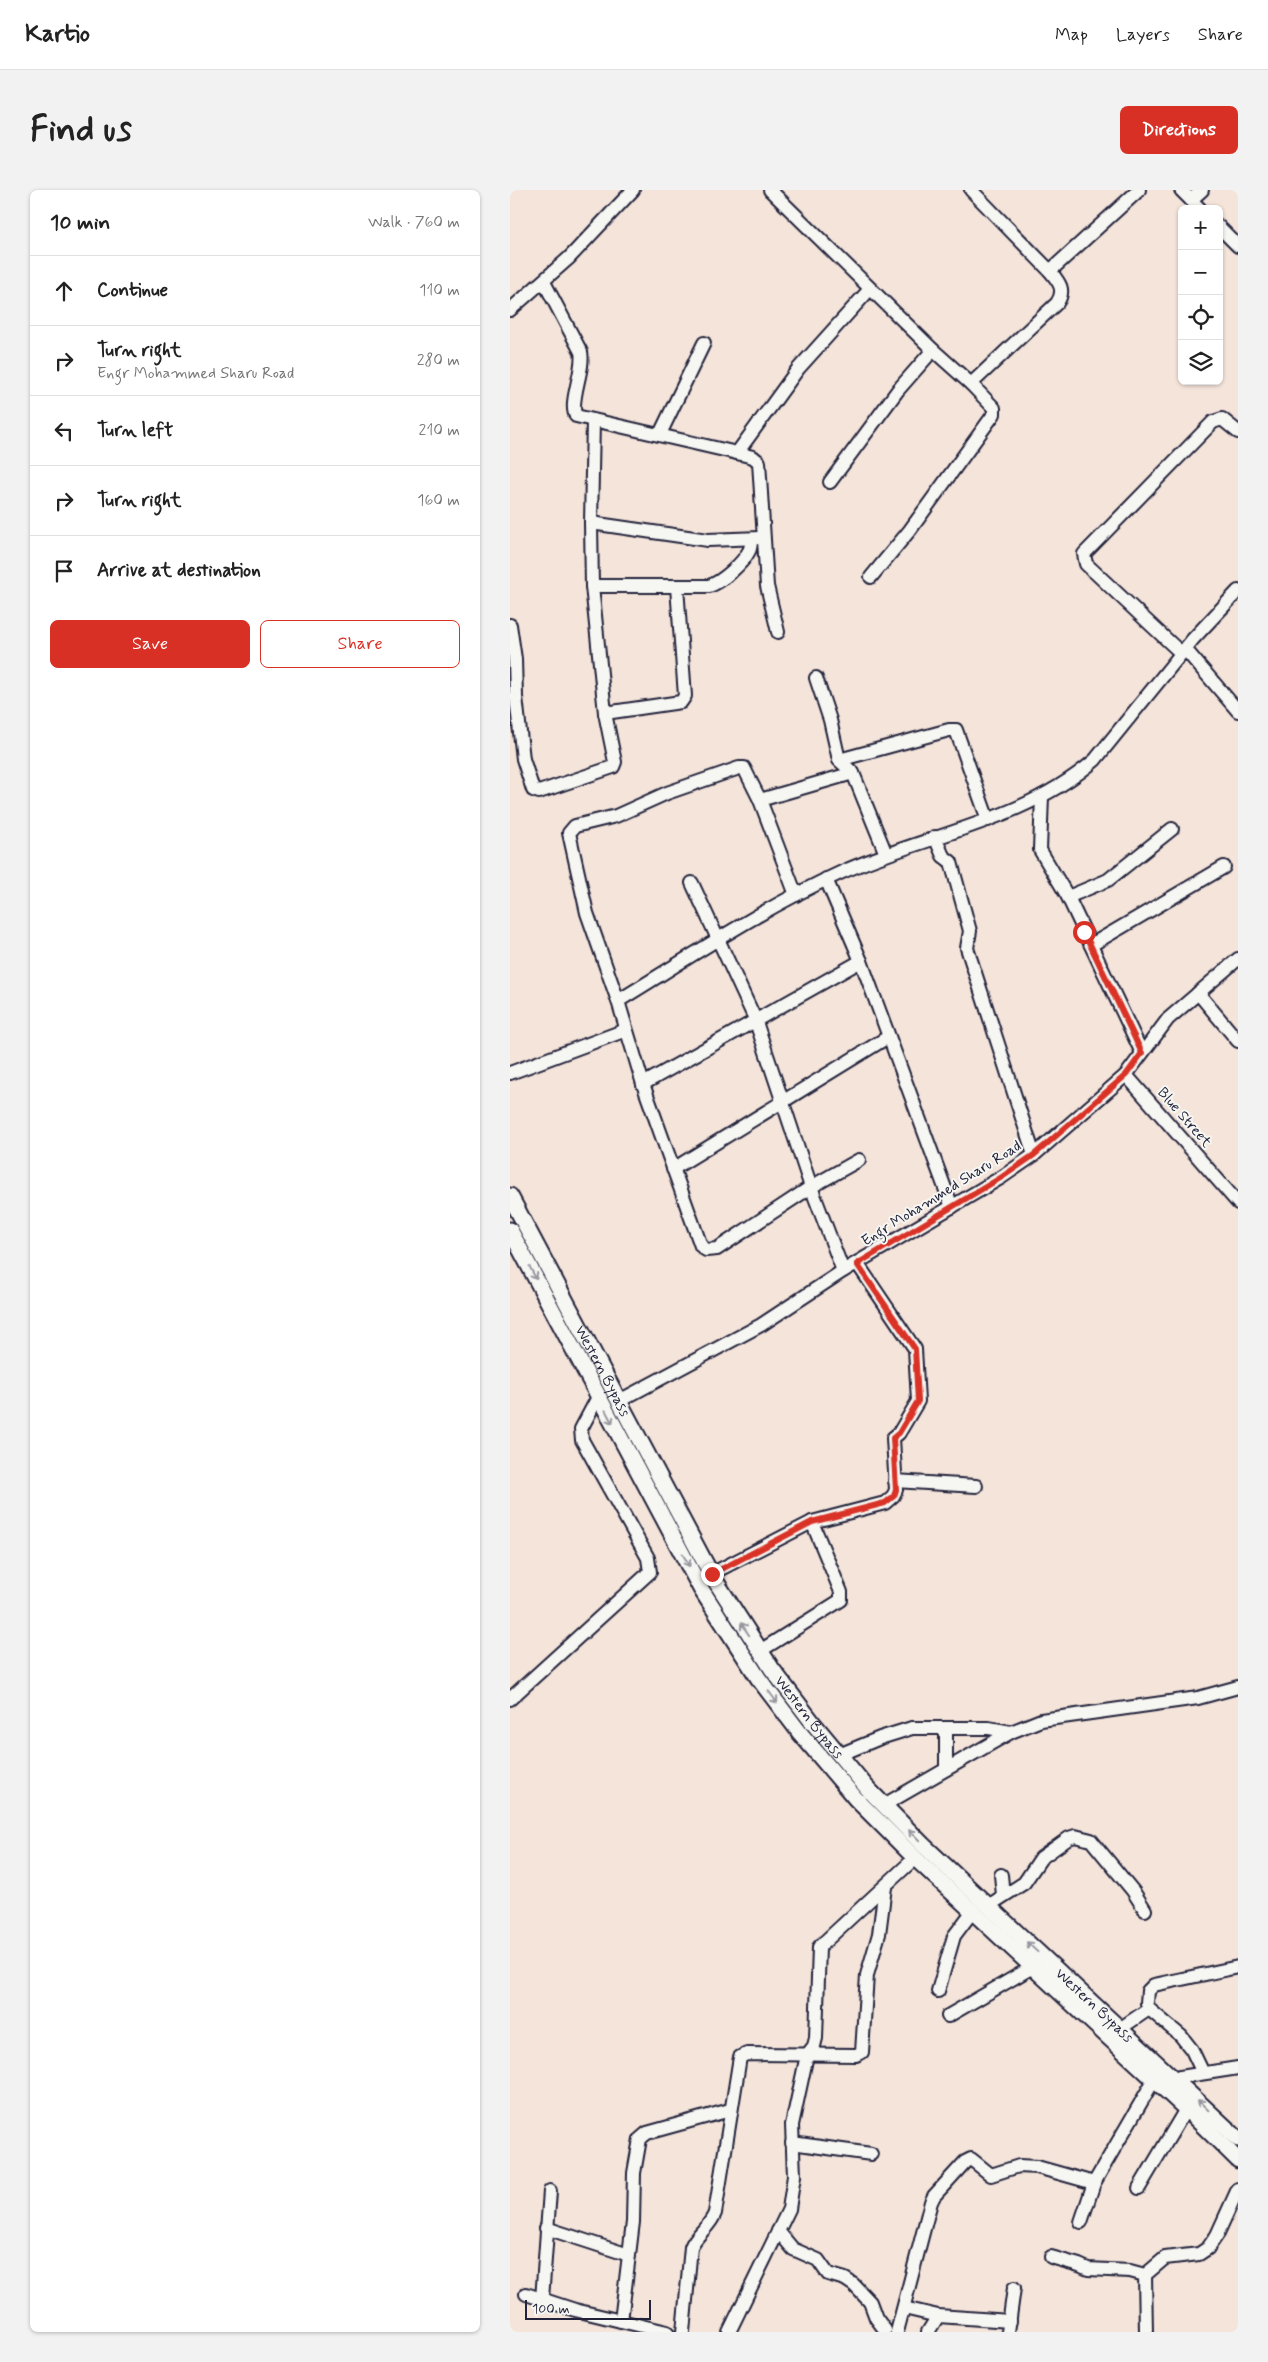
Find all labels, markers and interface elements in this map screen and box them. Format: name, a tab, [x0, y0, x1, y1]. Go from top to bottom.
text: Kartio	[25, 19, 90, 50]
text: Map	[1055, 23, 1088, 47]
text: Layers	[1116, 23, 1170, 47]
text: Share	[1198, 23, 1243, 47]
button: Directions	[1120, 106, 1238, 154]
text: Find us	[30, 107, 132, 153]
map controls	[1178, 205, 1223, 385]
button: +	[1178, 205, 1223, 250]
text: 10 min	[50, 209, 110, 237]
text: Walk · 760 m	[368, 212, 460, 233]
button: −	[1178, 250, 1223, 295]
icon: ahead	[50, 277, 78, 305]
text: Continue	[97, 278, 168, 303]
text: 110 m	[419, 280, 460, 301]
button: locate	[1178, 295, 1223, 340]
text: Turn right	[97, 338, 181, 363]
button: layers	[1178, 340, 1223, 385]
icon: right	[50, 347, 78, 375]
text: 280 m	[417, 350, 460, 371]
text: Engr Mohammed Sharu Road	[97, 363, 294, 384]
icon: left	[50, 417, 78, 445]
text: Turn left	[97, 418, 173, 443]
text: 210 m	[419, 420, 460, 441]
icon: right	[50, 487, 78, 515]
text: Turn right	[97, 488, 181, 513]
text: 160 m	[417, 490, 460, 511]
icon: arrive	[50, 557, 78, 585]
text: Arrive at destination	[97, 558, 261, 583]
button: Save	[50, 620, 250, 668]
button: Share	[260, 620, 460, 668]
route start	[1073, 921, 1096, 944]
street label: Blue Street	[1153, 1083, 1216, 1152]
street label: Engr Mohammed Sharu Road	[858, 1136, 1026, 1252]
one-way arrow	[528, 1266, 538, 1281]
street label: Western Bypass	[570, 1322, 635, 1421]
one-way arrow	[605, 1409, 614, 1424]
one-way arrow	[681, 1553, 691, 1567]
route end	[701, 1563, 724, 1586]
one-way arrow	[740, 1622, 750, 1636]
street label: Western Bypass	[770, 1672, 848, 1764]
one-way arrow	[767, 1690, 778, 1703]
one-way arrow	[908, 1829, 920, 1842]
one-way arrow	[1026, 1941, 1039, 1953]
street label: Western Bypass	[1050, 1964, 1138, 2048]
one-way arrow	[1196, 2099, 1209, 2111]
scale bar	[525, 2297, 651, 2320]
text: 100 m	[532, 2300, 570, 2318]

